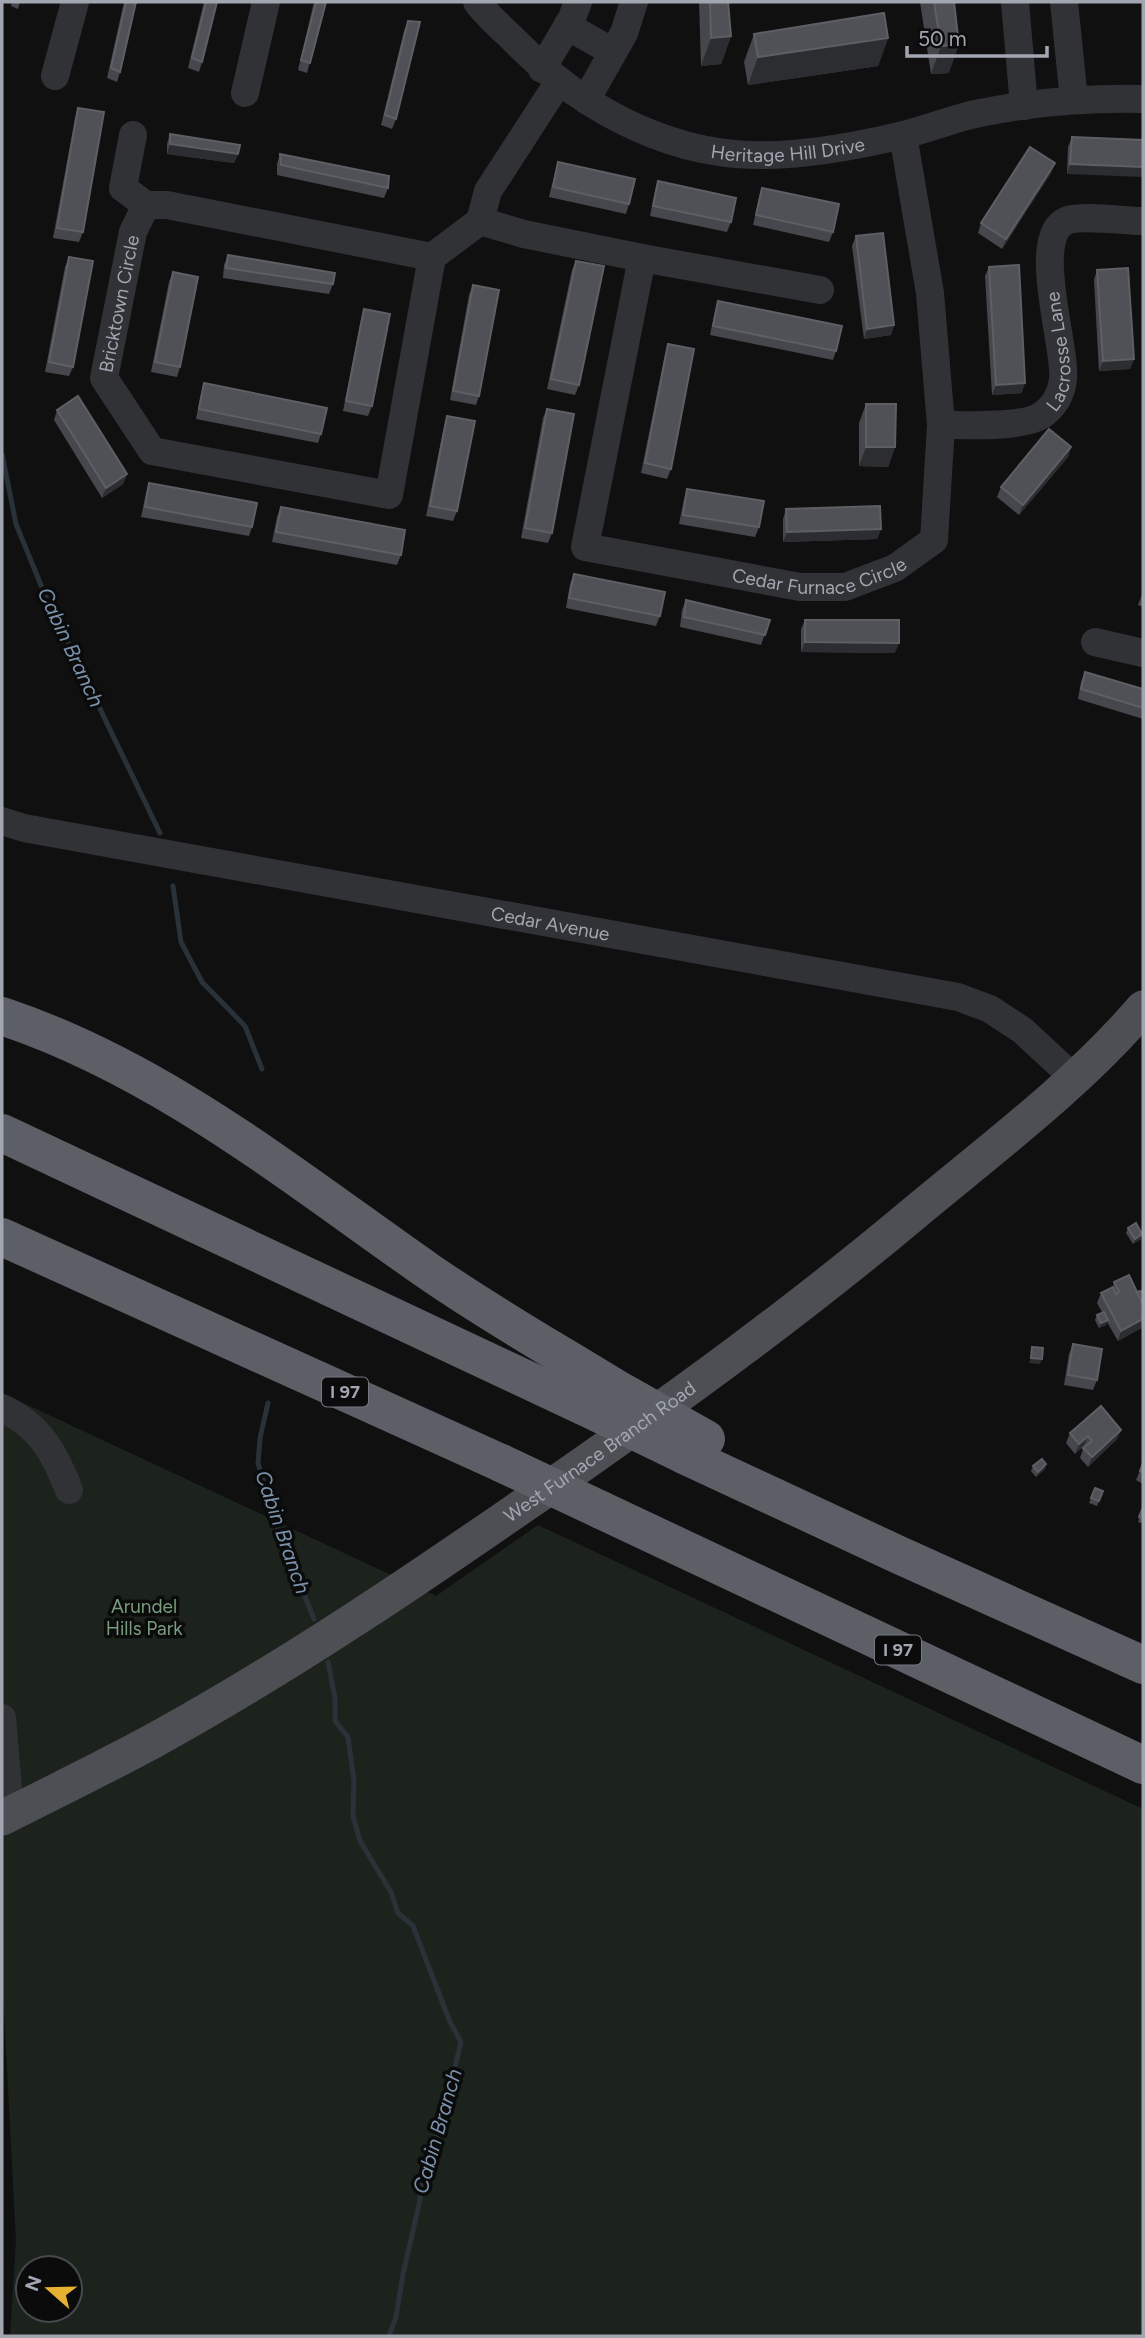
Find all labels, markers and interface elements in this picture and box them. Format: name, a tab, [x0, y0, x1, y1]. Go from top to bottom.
scale bar	[907, 14, 1047, 58]
text: 50 m	[918, 26, 967, 51]
street label: Heritage Hill Drive	[709, 132, 867, 167]
street label: Bricktown Circle	[94, 233, 144, 374]
street label: Lacrosse Lane	[1040, 290, 1075, 416]
street label: Cedar Furnace Circle	[730, 552, 911, 599]
water label: Cabin Branch	[32, 583, 110, 711]
street label: Cedar Avenue	[489, 901, 612, 945]
street label: West Furnace Branch Road	[499, 1376, 700, 1527]
road number: I 97	[322, 1378, 368, 1406]
water label: Cabin Branch	[250, 1467, 316, 1597]
park label: Arundel Hills Park	[106, 1595, 183, 1640]
road number: I 97	[875, 1636, 921, 1665]
water label: Cabin Branch	[407, 2065, 467, 2196]
north arrow	[14, 2254, 84, 2324]
text: N	[20, 2273, 47, 2294]

